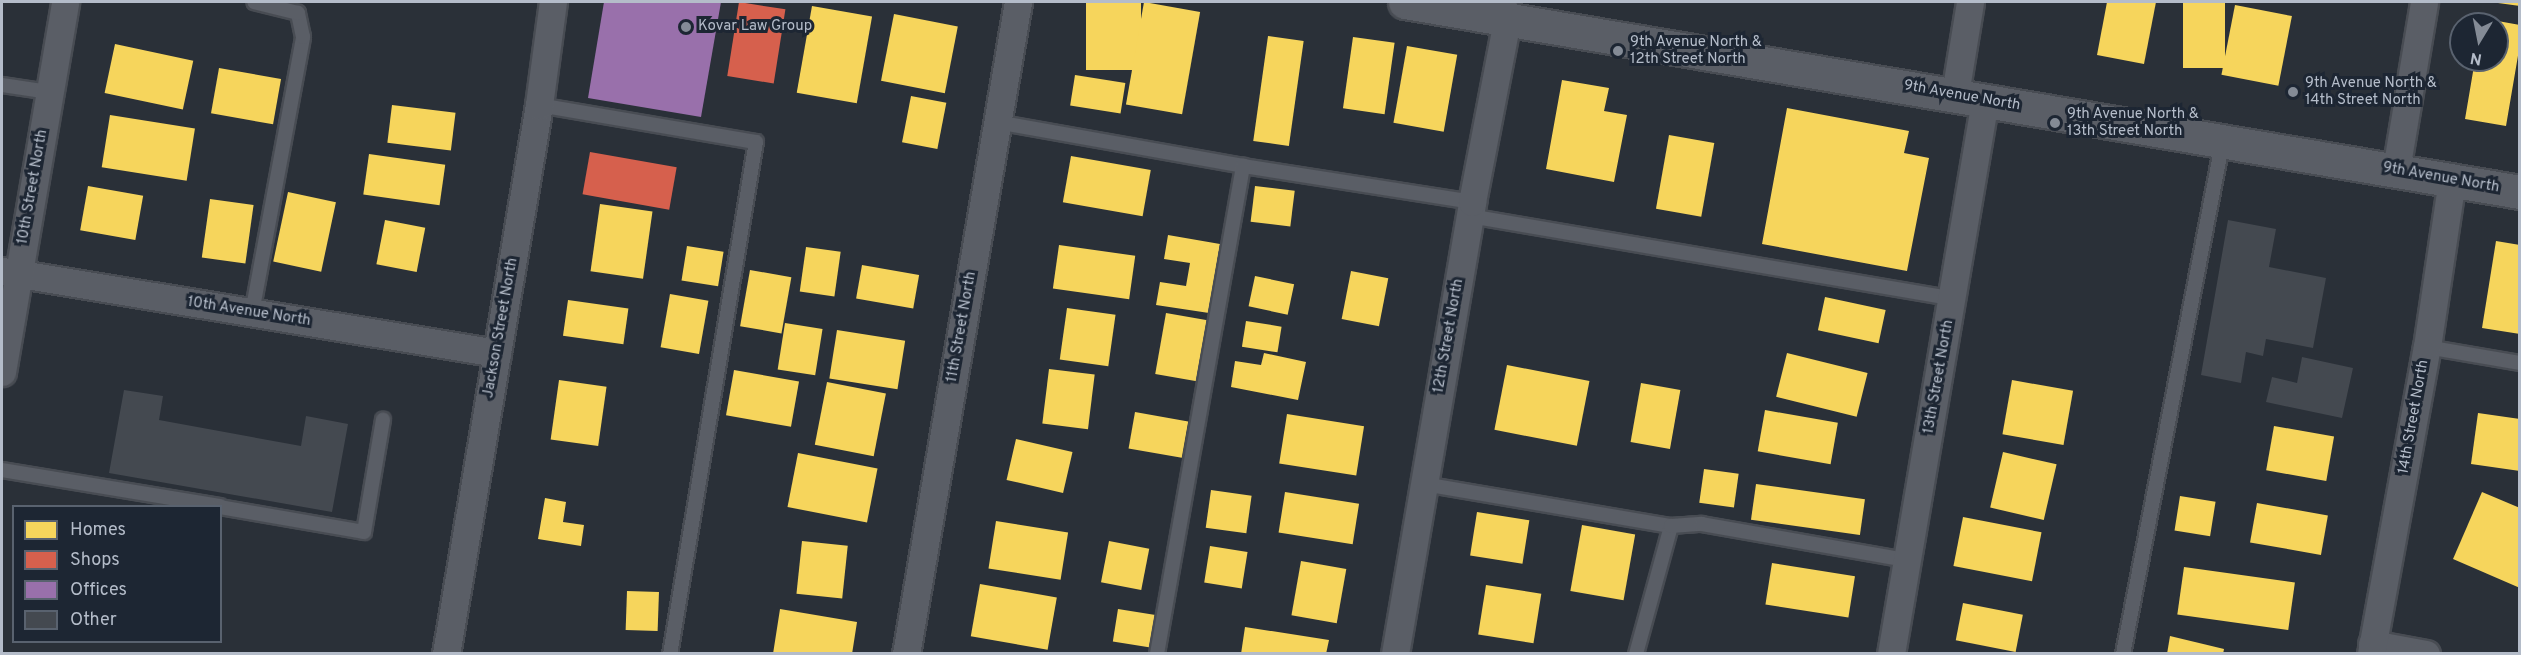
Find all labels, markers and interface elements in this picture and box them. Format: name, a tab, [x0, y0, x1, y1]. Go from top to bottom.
north arrow	[2449, 12, 2509, 72]
place label: Kovar Law Group	[698, 18, 812, 36]
marker: Kovar Law Group	[679, 20, 693, 34]
place label: 9th Avenue North & 12th Street North	[1630, 33, 1762, 68]
marker: 9th Avenue North & 12th Street North	[1611, 44, 1625, 58]
text: N	[2469, 47, 2484, 69]
place label: 9th Avenue North & 14th Street North	[2305, 74, 2437, 109]
street label: 9th Avenue North	[1902, 77, 2022, 115]
marker: 9th Avenue North & 14th Street North	[2286, 85, 2300, 99]
place label: 9th Avenue North & 13th Street North	[2067, 105, 2199, 140]
marker: 9th Avenue North & 13th Street North	[2048, 116, 2062, 130]
street label: 10th Street North	[14, 128, 52, 246]
street label: 9th Avenue North	[2381, 159, 2501, 197]
street label: Jackson Street North	[480, 256, 522, 400]
street label: 11th Street North	[943, 270, 981, 384]
street label: 12th Street North	[1430, 277, 1468, 395]
street label: 10th Avenue North	[186, 293, 312, 331]
street label: 13th Street North	[1920, 319, 1958, 435]
street label: 14th Street North	[2395, 359, 2433, 475]
legend	[12, 505, 222, 643]
text: Homes	[70, 519, 126, 542]
text: Shops	[70, 549, 120, 572]
text: Offices	[70, 579, 127, 602]
text: Other	[70, 609, 117, 632]

